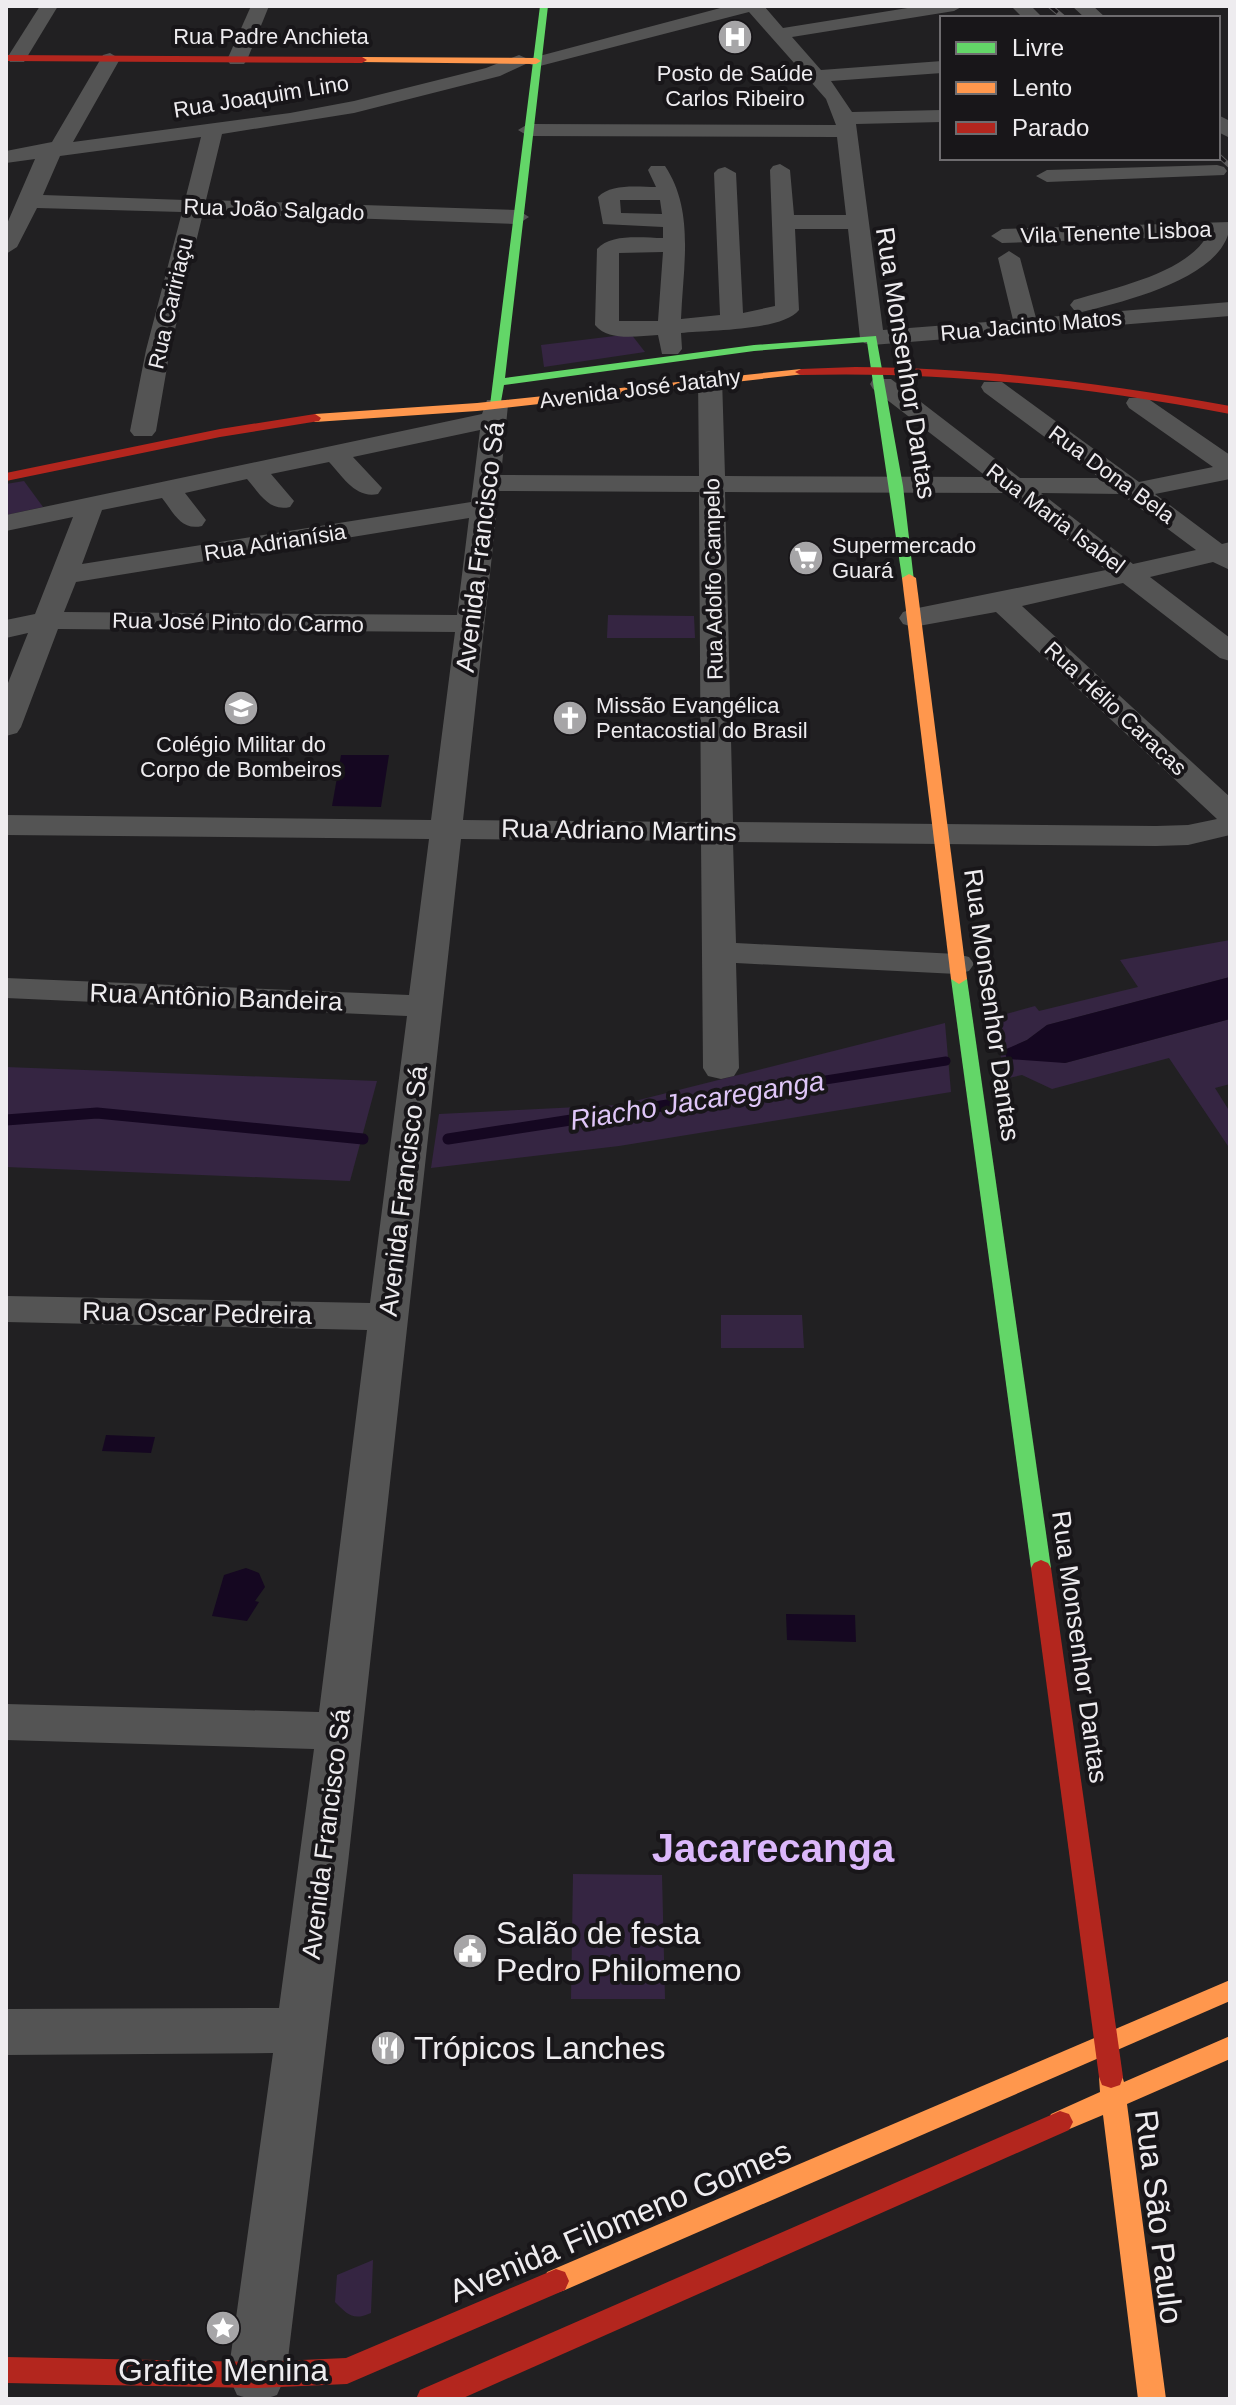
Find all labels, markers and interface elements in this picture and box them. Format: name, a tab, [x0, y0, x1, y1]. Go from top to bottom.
legend	[940, 16, 1220, 160]
hospital icon: Posto de Saúde Carlos Ribeiro	[716, 18, 754, 56]
street label: Rua Padre Anchieta	[173, 24, 370, 49]
text: Livre	[1012, 34, 1064, 61]
place label: Posto de Saúde Carlos Ribeiro	[657, 61, 813, 111]
street label: Rua Joaquim Lino	[172, 70, 351, 123]
text: Lento	[1012, 74, 1072, 101]
text: Parado	[1012, 114, 1089, 141]
street label: Rua João Salgado	[183, 194, 365, 225]
street label: Vila Tenente Lisboa	[1020, 217, 1213, 248]
street label: Rua Monsenhor Dantas	[870, 225, 942, 501]
street label: Rua Caririaçu	[143, 235, 198, 371]
street label: Rua Jacinto Matos	[939, 305, 1123, 346]
street label: Avenida José Jatahy	[538, 364, 742, 413]
street label: Avenida Francisco Sá	[450, 419, 510, 674]
street label: Rua Dona Bela	[1044, 420, 1180, 529]
street label: Rua Maria Isabel	[982, 458, 1130, 578]
street label: Rua Adolfo Campelo	[699, 478, 728, 680]
street label: Rua Adrianísia	[202, 519, 348, 566]
place label: Supermercado Guará	[832, 533, 976, 583]
supermarket icon: Supermercado Guará	[787, 539, 825, 577]
street label: Rua José Pinto do Carmo	[112, 608, 364, 637]
street label: Rua Hélio Caracas	[1040, 636, 1192, 780]
school or university icon: Colégio Militar do Corpo de Bombeiros	[222, 689, 260, 727]
place label: Missão Evangélica Pentacostial do Brasil	[596, 693, 808, 743]
church icon: Missão Evangélica Pentacostial do Brasil	[551, 699, 589, 737]
place label: Colégio Militar do Corpo de Bombeiros	[140, 732, 342, 782]
street label: Rua Adriano Martins	[501, 813, 737, 847]
street label: Rua Monsenhor Dantas	[958, 867, 1026, 1143]
street label: Rua Antônio Bandeira	[89, 978, 343, 1016]
street label: Avenida Francisco Sá	[373, 1063, 433, 1318]
water label: Riacho Jacareganga	[568, 1065, 826, 1136]
street label: Rua Oscar Pedreira	[82, 1296, 313, 1330]
street label: Rua Monsenhor Dantas	[1046, 1509, 1114, 1785]
street label: Avenida Francisco Sá	[296, 1706, 356, 1961]
district label: Jacarecanga	[652, 1826, 895, 1870]
place label: Salão de festa Pedro Philomeno	[496, 1915, 741, 1988]
public building icon: Salão de festa Pedro Philomeno	[451, 1932, 489, 1970]
restaurant icon: Trópicos Lanches	[369, 2029, 407, 2067]
place label: Trópicos Lanches	[414, 2030, 665, 2066]
street label: Rua São Paulo	[1128, 2108, 1190, 2326]
street label: Avenida Filomeno Gomes	[444, 2133, 796, 2309]
place icon: Grafite Menina	[204, 2309, 242, 2347]
place label: Grafite Menina	[118, 2352, 328, 2388]

